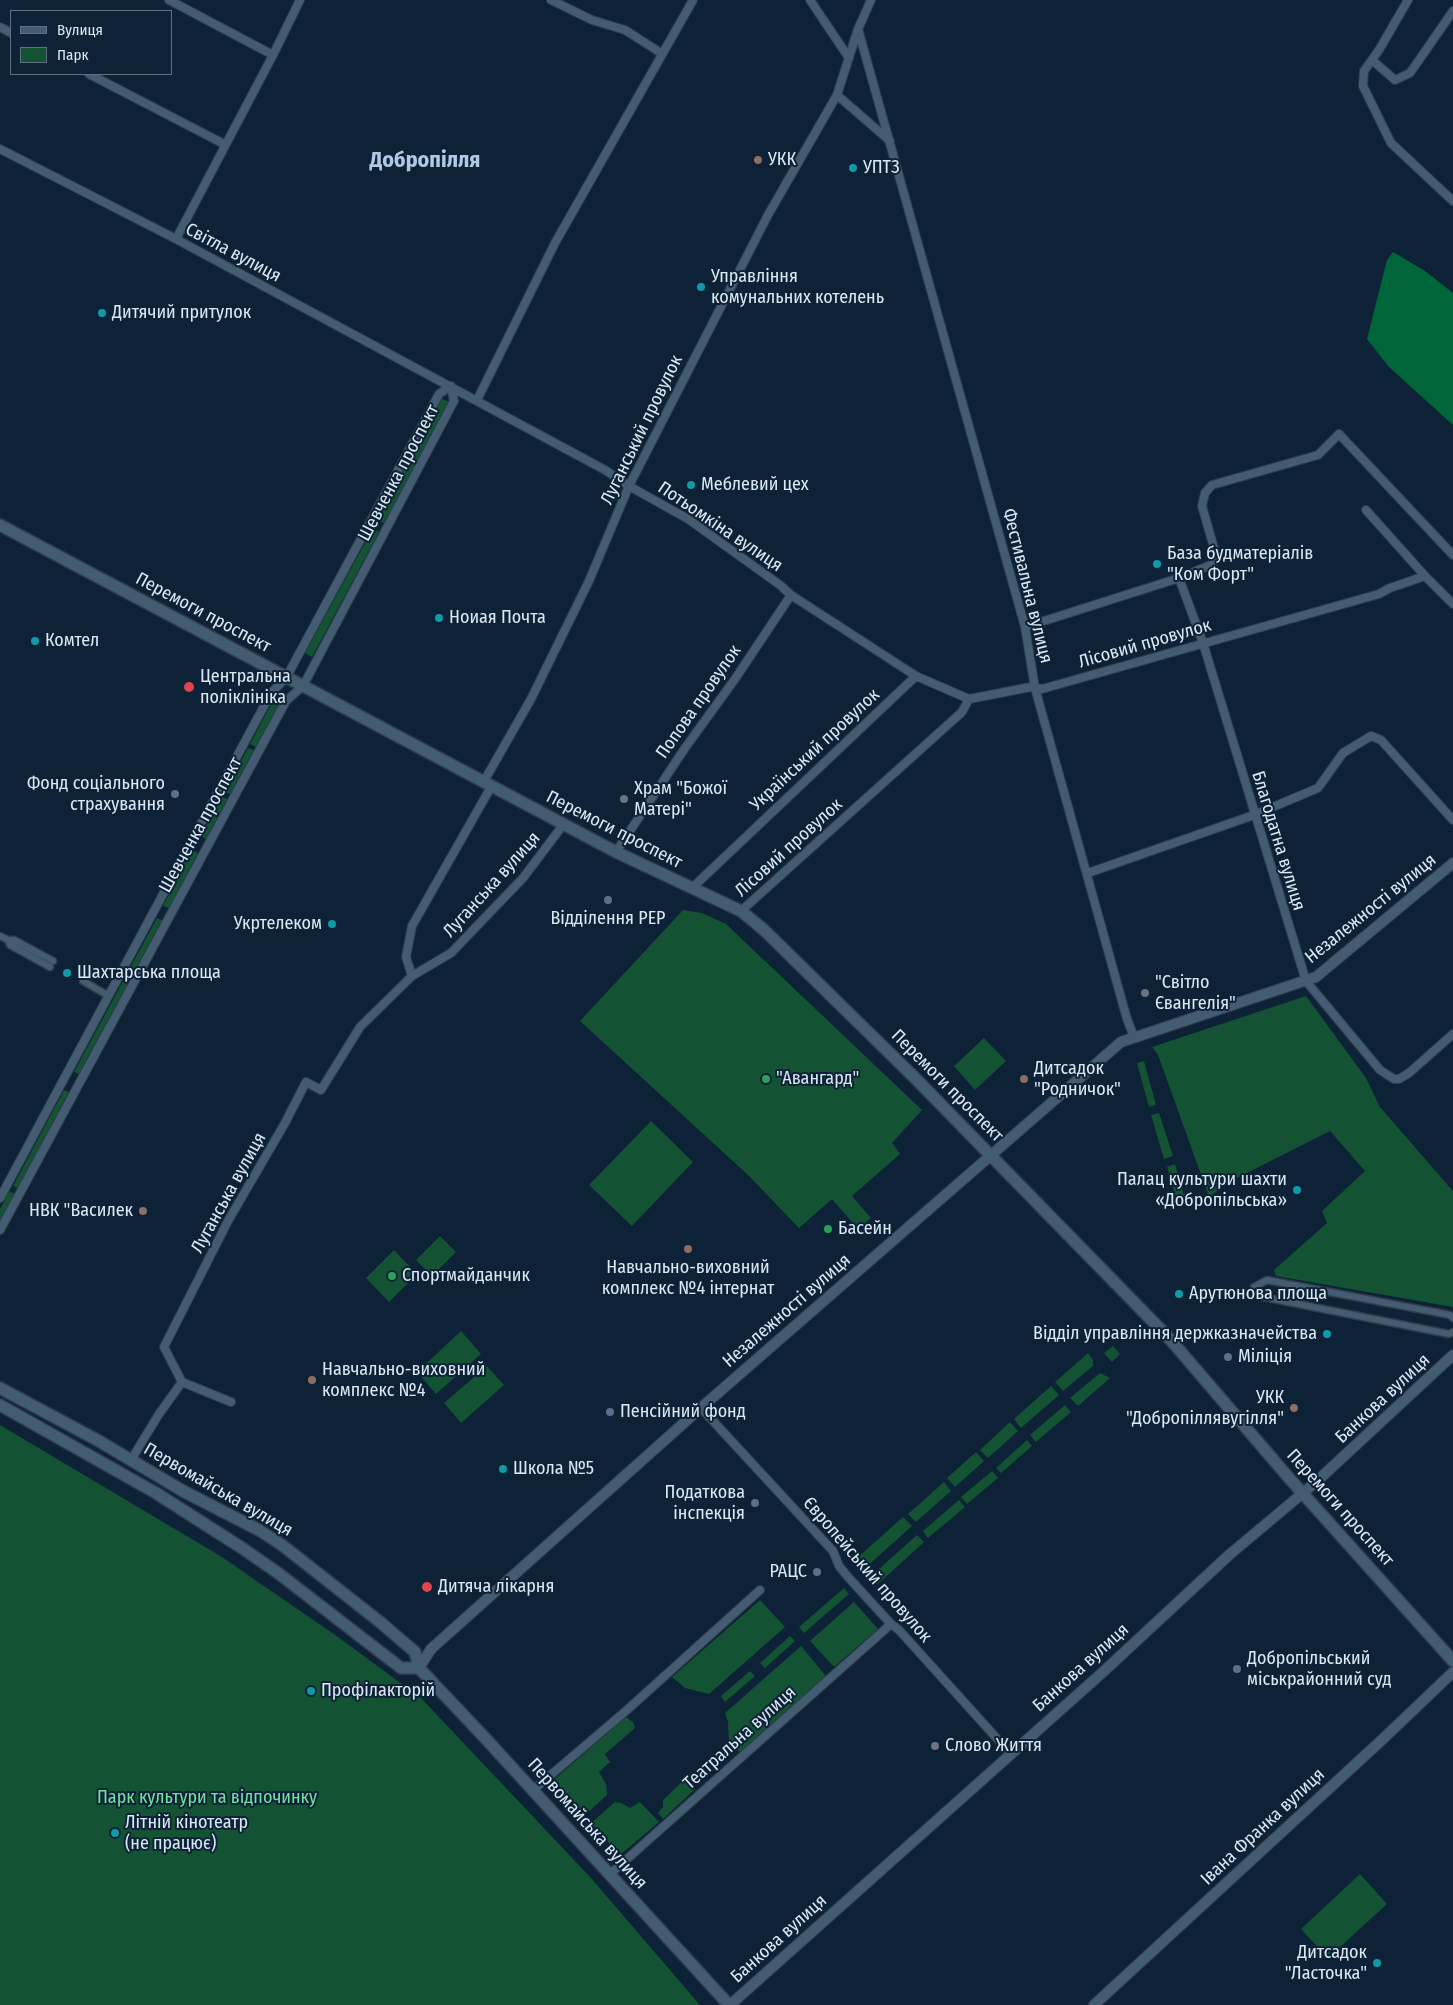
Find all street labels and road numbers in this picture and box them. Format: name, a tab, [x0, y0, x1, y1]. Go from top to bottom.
street label: Світла вулиця	[181, 219, 285, 287]
street label: Луганський провулок	[596, 352, 688, 508]
street label: Шевченка проспект	[354, 401, 444, 545]
street label: Потьомкіна вулиця	[654, 477, 786, 577]
street label: Фестивальна вулиця	[997, 506, 1057, 666]
street label: Перемоги проспект	[132, 568, 274, 658]
street label: Лісовий провулок	[1076, 615, 1214, 673]
street label: Попова провулок	[652, 641, 746, 763]
street label: Український провулок	[746, 684, 884, 816]
street label: Шевченка проспект	[155, 753, 247, 897]
street label: Благодатна вулиця	[1247, 769, 1309, 913]
street label: Перемоги проспект	[542, 786, 686, 874]
street label: Лісовий провулок	[731, 794, 847, 902]
street label: Луганська вулиця	[439, 828, 545, 942]
street label: Незалежності вулиця	[1301, 850, 1441, 968]
street label: Перемоги проспект	[886, 1025, 1008, 1147]
street label: Луганська вулиця	[187, 1129, 271, 1257]
street label: Незалежності вулиця	[719, 1250, 855, 1372]
street label: Банкова вулиця	[1331, 1350, 1435, 1448]
street label: Первомайська вулиця	[140, 1439, 296, 1541]
street label: Перемоги проспект	[1282, 1445, 1398, 1571]
street label: Європейський провулок	[798, 1493, 936, 1647]
street label: Банкова вулиця	[1029, 1619, 1133, 1717]
street label: Театральна вулиця	[679, 1682, 801, 1794]
street label: Первомайська вулиця	[523, 1754, 651, 1894]
street label: Івана Франка вулиця	[1197, 1764, 1329, 1890]
street label: Банкова вулиця	[727, 1890, 831, 1988]

